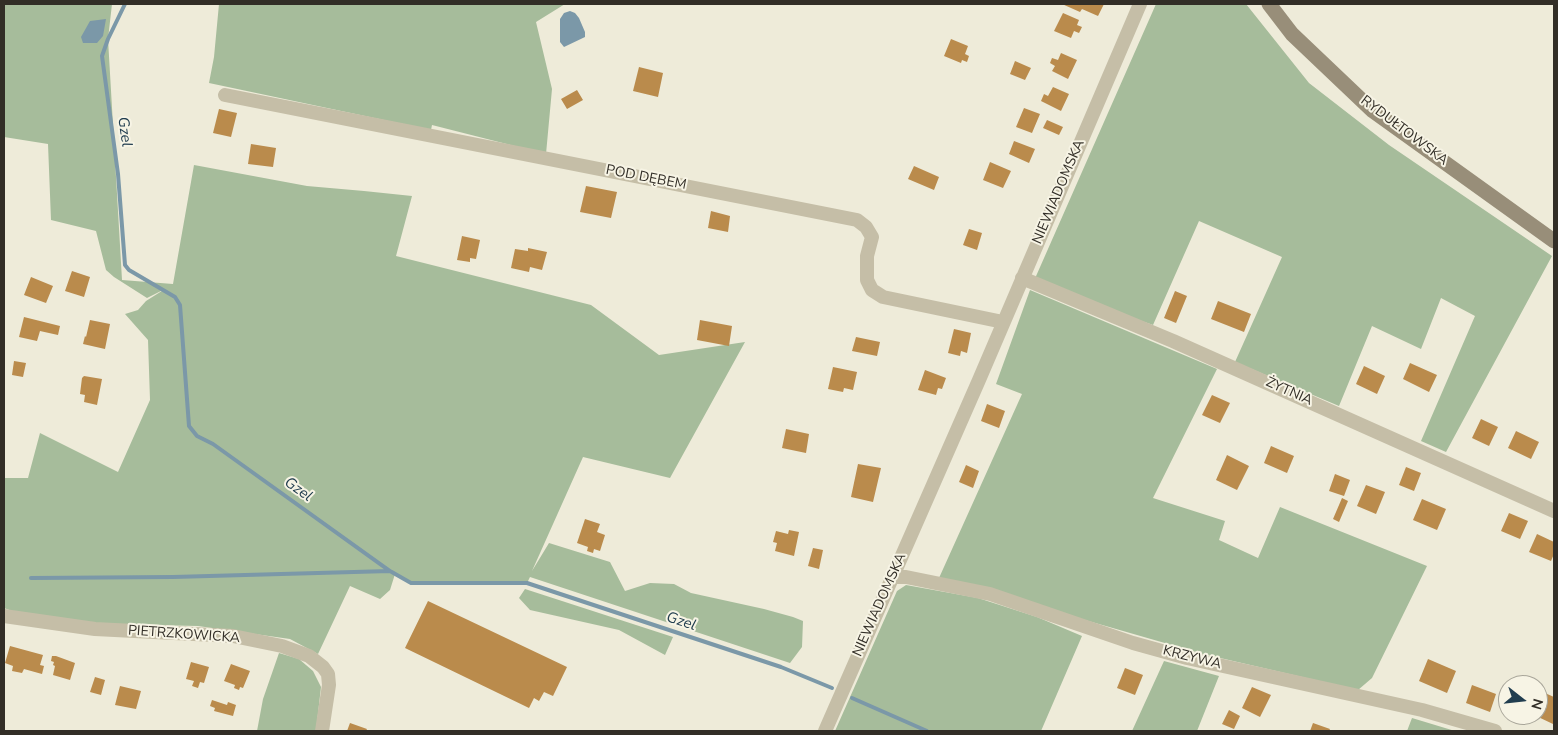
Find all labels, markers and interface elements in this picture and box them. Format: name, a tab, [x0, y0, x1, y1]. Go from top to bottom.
street label: RYDUŁTOWSKA	[1357, 93, 1451, 169]
water label: Gzel	[113, 116, 135, 148]
street label: NIEWIADOMSKA	[1029, 137, 1089, 247]
street label: POD DĘBEM	[604, 162, 688, 194]
street label: ŻYTNIA	[1263, 374, 1315, 410]
water label: Gzel	[281, 474, 315, 506]
street label: NIEWIADOMSKA	[850, 551, 910, 659]
water label: Gzel	[664, 609, 698, 635]
street label: PIETRZKOWICKA	[127, 623, 241, 647]
street label: KRZYWA	[1161, 643, 1223, 673]
north arrow	[1498, 675, 1548, 725]
text: N	[1526, 696, 1548, 712]

